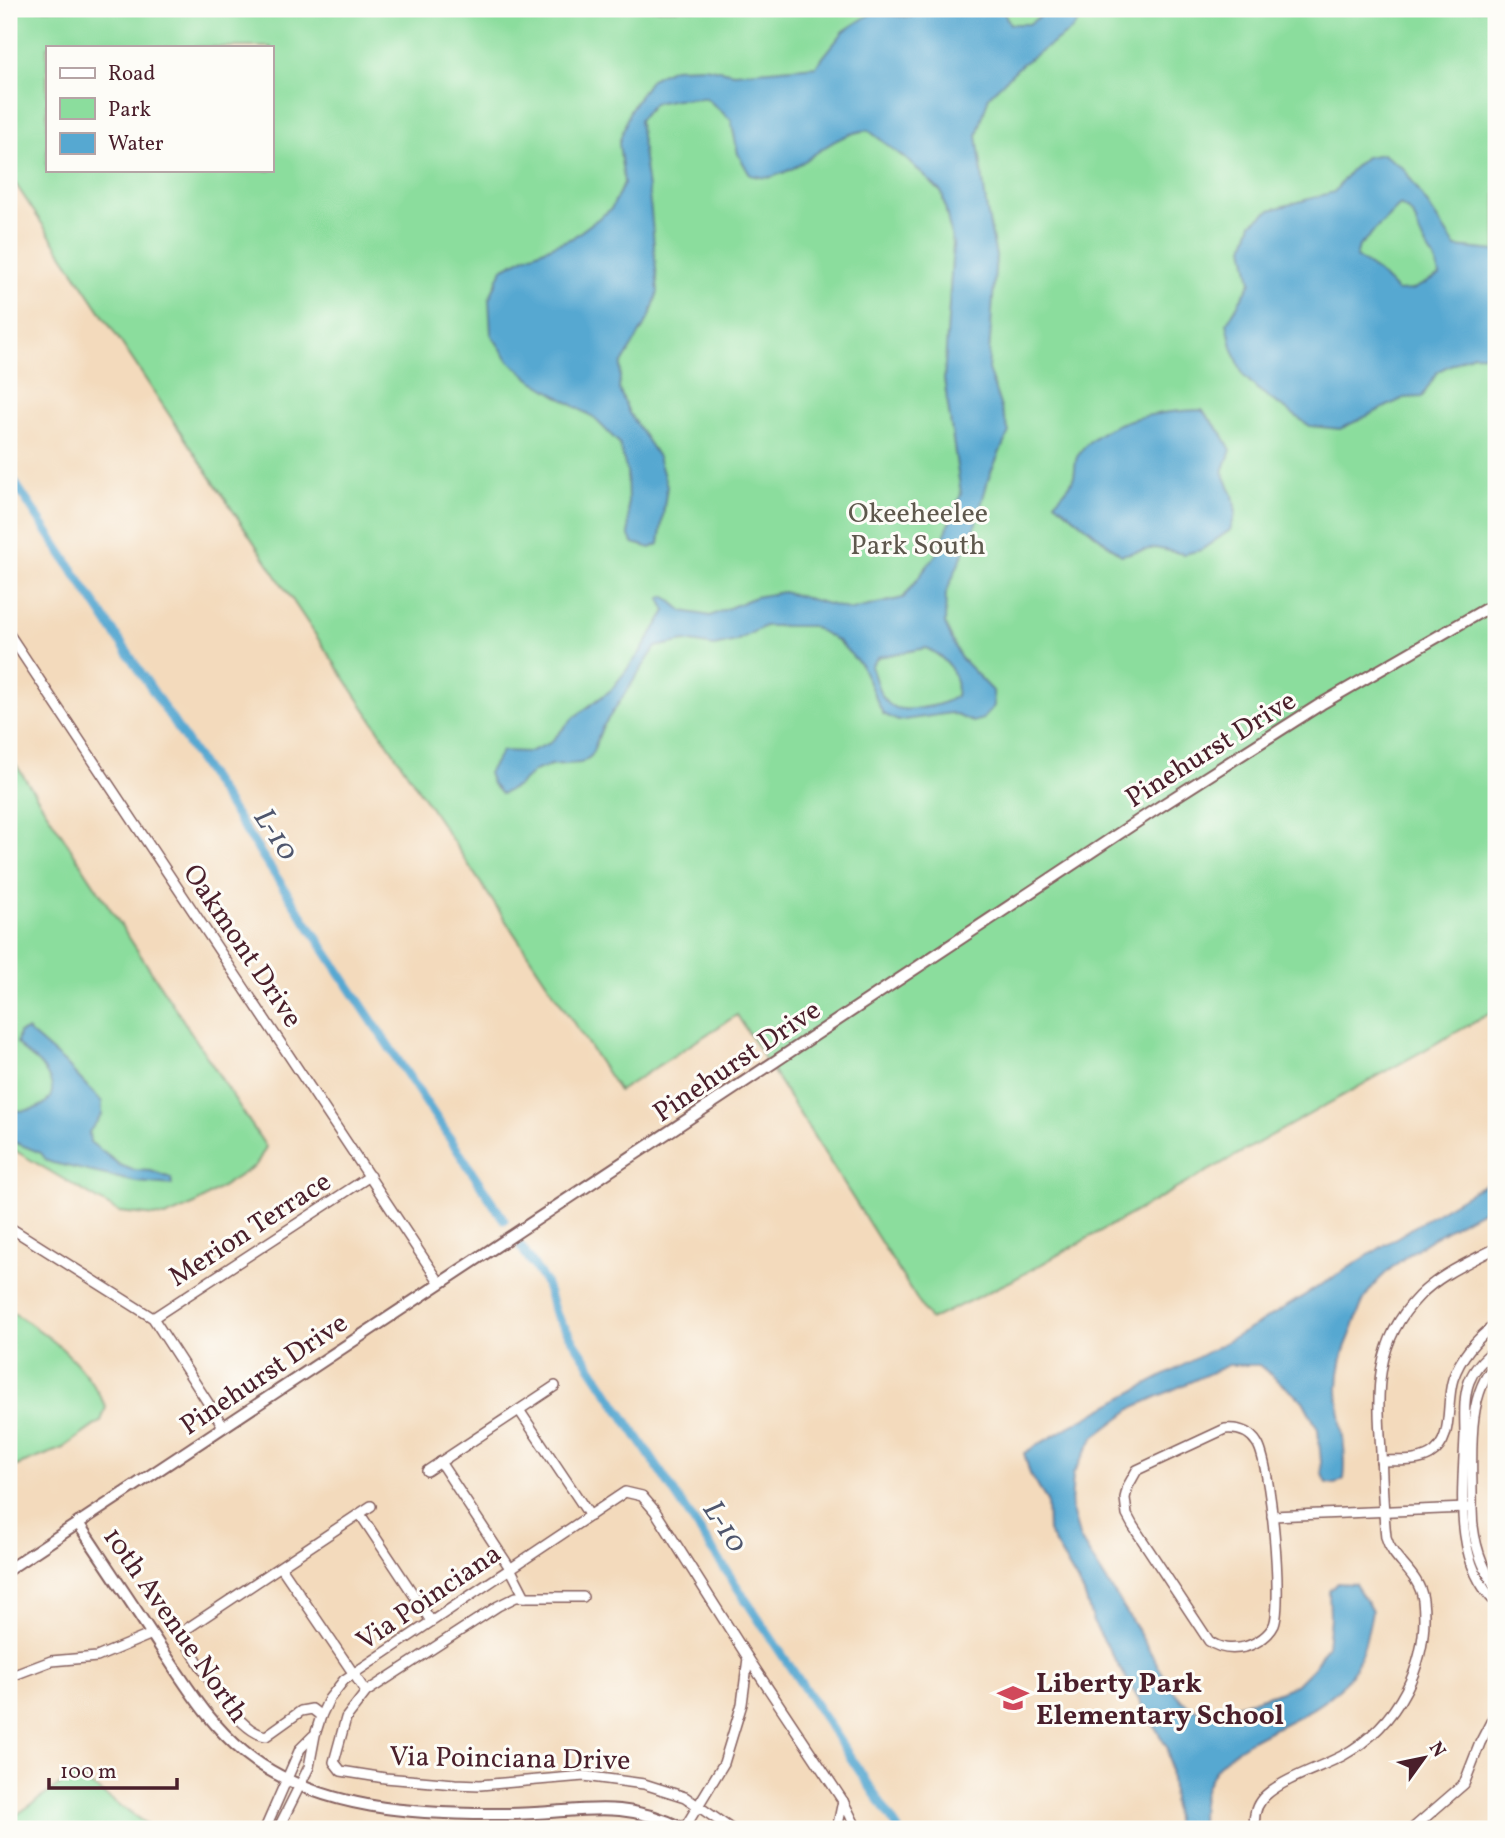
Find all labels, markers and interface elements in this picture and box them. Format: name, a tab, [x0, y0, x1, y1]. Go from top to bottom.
legend	[46, 46, 273, 172]
text: Road	[108, 60, 155, 89]
text: Park	[108, 96, 151, 125]
text: Water	[108, 130, 164, 159]
park label: Okeeheelee Park South	[848, 495, 988, 566]
street label: Pinehurst Drive	[1118, 682, 1304, 818]
water label: L-10	[242, 800, 308, 870]
street label: Oakmont Drive	[173, 857, 311, 1036]
street label: Pinehurst Drive	[646, 991, 829, 1133]
street label: Merion Terrace	[162, 1163, 339, 1297]
street label: Pinehurst Drive	[173, 1304, 356, 1446]
water label: L-10	[691, 1492, 757, 1562]
street label: 10th Avenue North	[93, 1520, 257, 1731]
street label: Via Poinciana	[349, 1535, 510, 1661]
place label: Liberty Park Elementary School	[1036, 1665, 1284, 1736]
school or university icon: Liberty Park Elementary School	[996, 1681, 1030, 1715]
north arrow	[1390, 1722, 1460, 1792]
text: N	[1422, 1737, 1451, 1763]
street label: Via Poinciana Drive	[389, 1738, 631, 1781]
scale bar	[49, 1747, 177, 1791]
text: 100 m	[60, 1758, 117, 1787]

